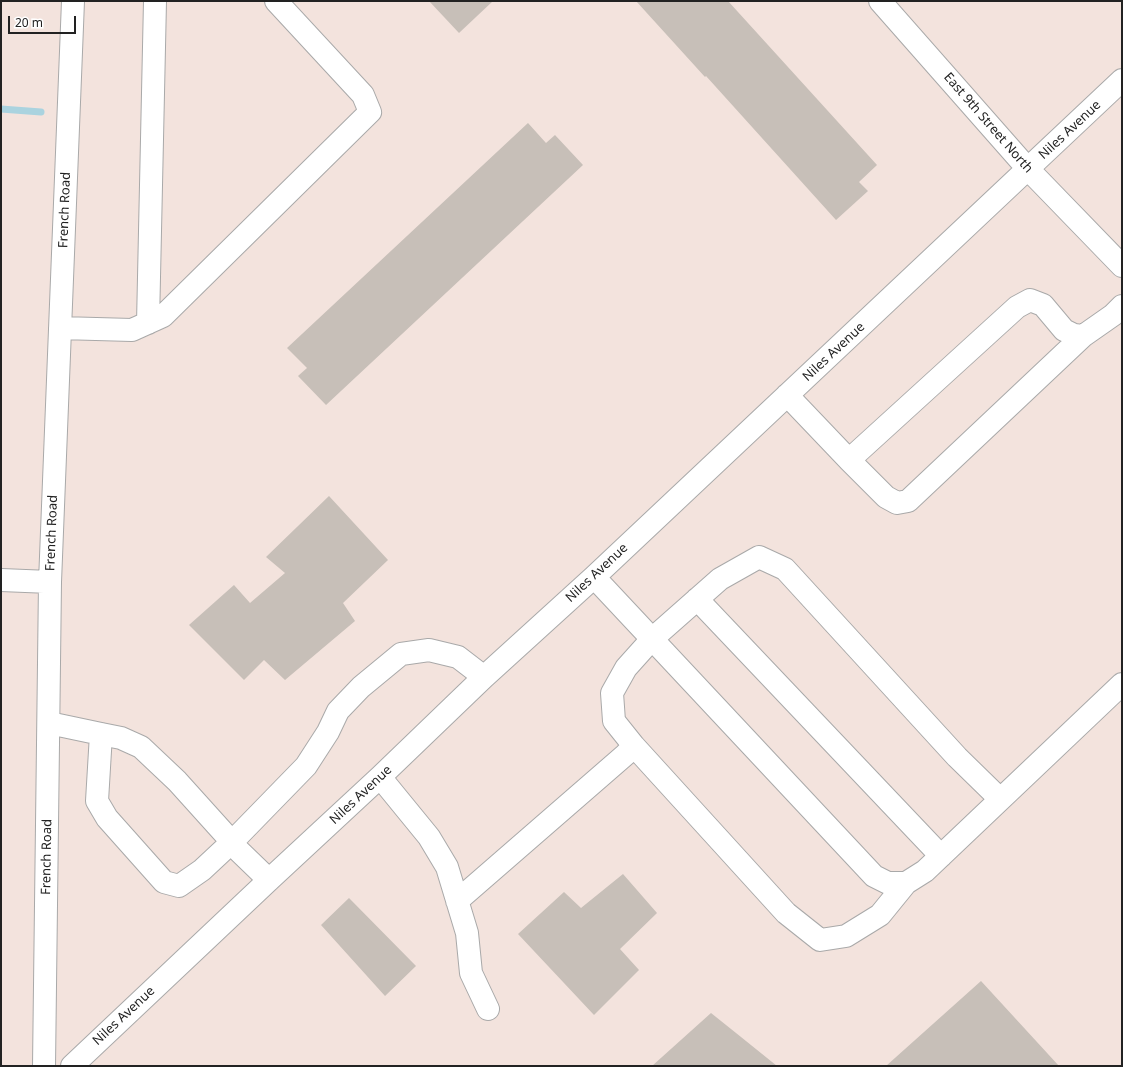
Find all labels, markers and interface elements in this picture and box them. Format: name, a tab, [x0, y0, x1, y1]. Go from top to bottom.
scale bar	[10, 8, 78, 34]
text: 20 m	[15, 14, 43, 31]
street label: East 9th Street North	[940, 70, 1036, 176]
street label: Niles Avenue	[1036, 97, 1104, 163]
street label: French Road	[56, 172, 74, 248]
street label: Niles Avenue	[800, 319, 868, 385]
street label: French Road	[43, 495, 61, 571]
street label: Niles Avenue	[563, 540, 631, 606]
street label: Niles Avenue	[327, 762, 395, 828]
street label: French Road	[39, 819, 55, 895]
street label: Niles Avenue	[90, 983, 158, 1049]

